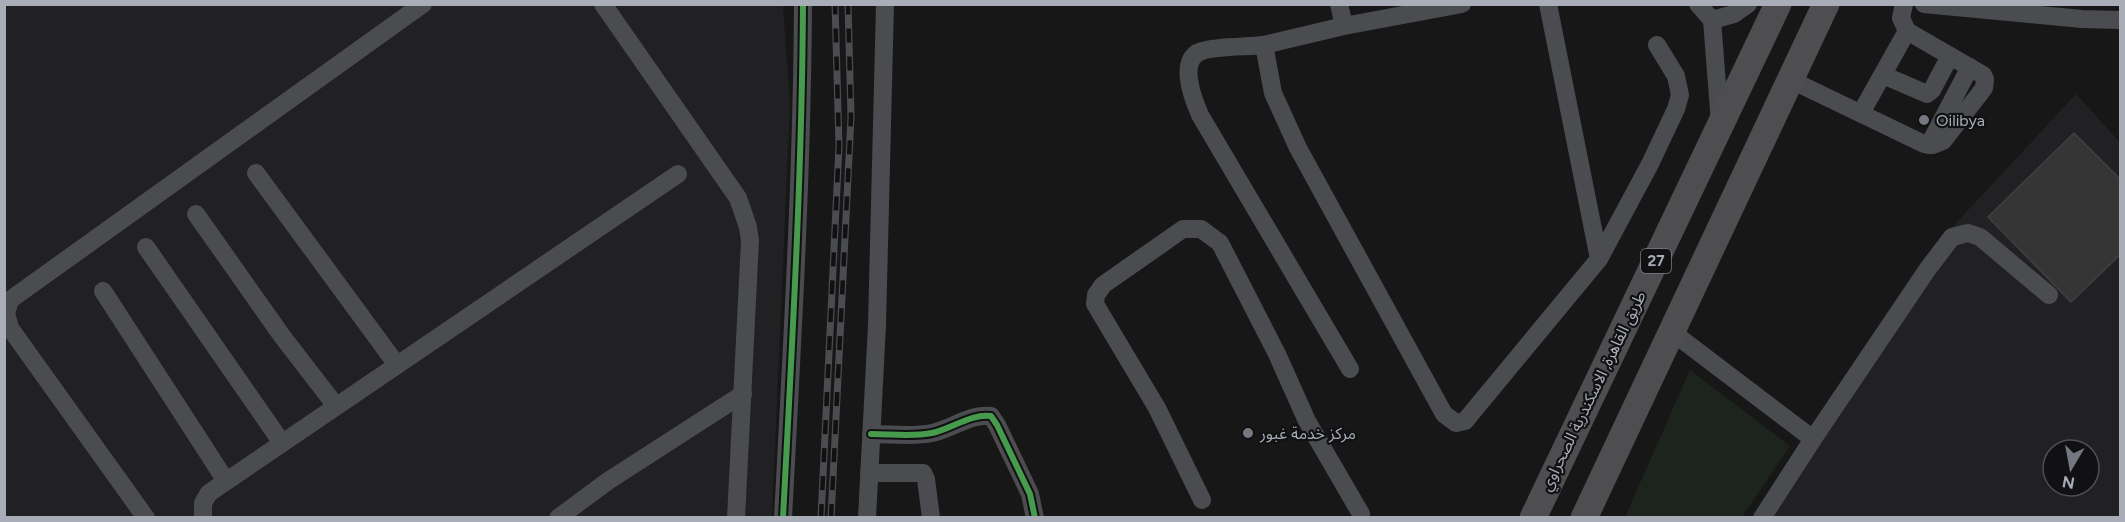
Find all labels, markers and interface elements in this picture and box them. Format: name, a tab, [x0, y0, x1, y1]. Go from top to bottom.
place label: Oilibya	[1936, 111, 1985, 130]
marker: Oilibya	[1917, 113, 1931, 127]
road number: 27	[1641, 249, 1671, 273]
street label: طريق القاهرة, الاسكندرية الصحراوي	[1536, 288, 1652, 495]
place label: مركز خدمة غبور	[1259, 424, 1356, 443]
marker: مركز خدمة غبور	[1241, 426, 1255, 440]
north arrow	[2041, 438, 2101, 498]
text: N	[2061, 472, 2076, 493]

